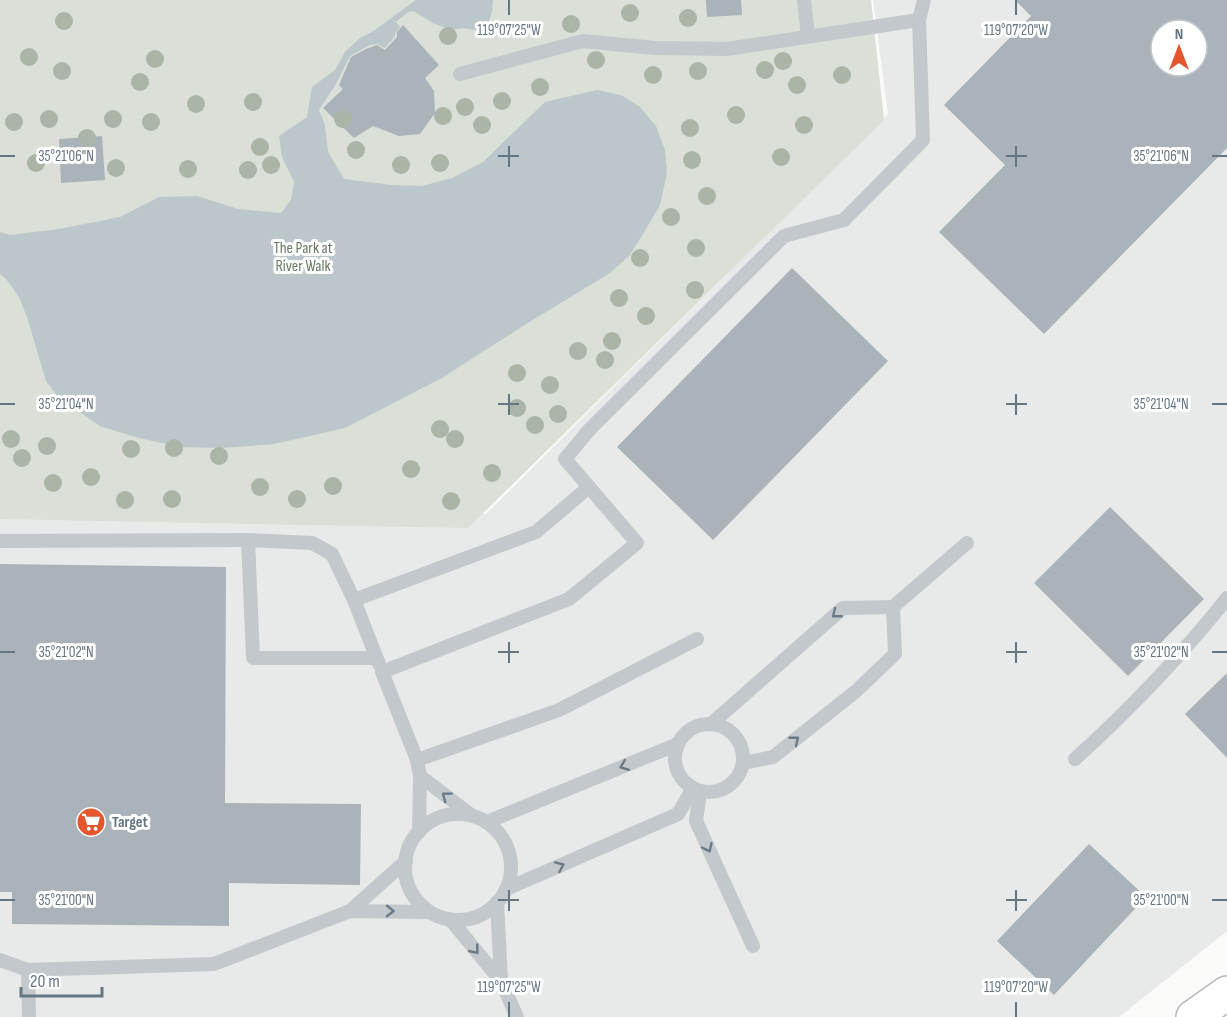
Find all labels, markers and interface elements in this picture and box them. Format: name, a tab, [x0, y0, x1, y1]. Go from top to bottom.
north arrow	[1149, 18, 1209, 78]
text: 119°07'25"W	[477, 21, 541, 40]
text: 119°07'20"W	[984, 21, 1048, 40]
text: N	[1175, 25, 1183, 44]
text: 35°21'06"N	[38, 147, 94, 166]
text: 35°21'06"N	[1133, 147, 1189, 166]
park label: The Park at River Walk	[273, 239, 333, 276]
text: 35°21'04"N	[38, 395, 94, 414]
text: 35°21'04"N	[1133, 395, 1189, 414]
one-way arrow	[832, 607, 843, 618]
text: 35°21'02"N	[38, 643, 94, 662]
text: 35°21'02"N	[1133, 643, 1189, 662]
one-way arrow	[788, 736, 799, 747]
one-way arrow	[619, 759, 630, 771]
one-way arrow	[441, 792, 452, 803]
supermarket icon: Target	[75, 806, 107, 838]
place label: Target	[112, 813, 148, 832]
one-way arrow	[700, 841, 712, 852]
one-way arrow	[553, 861, 564, 873]
text: 35°21'00"N	[38, 891, 94, 910]
text: 35°21'00"N	[1133, 891, 1189, 910]
one-way arrow	[385, 905, 394, 917]
one-way arrow	[468, 943, 479, 954]
scale bar	[21, 960, 102, 998]
text: 20 m	[30, 971, 60, 992]
text: 119°07'25"W	[477, 978, 541, 997]
text: 119°07'20"W	[984, 978, 1048, 997]

